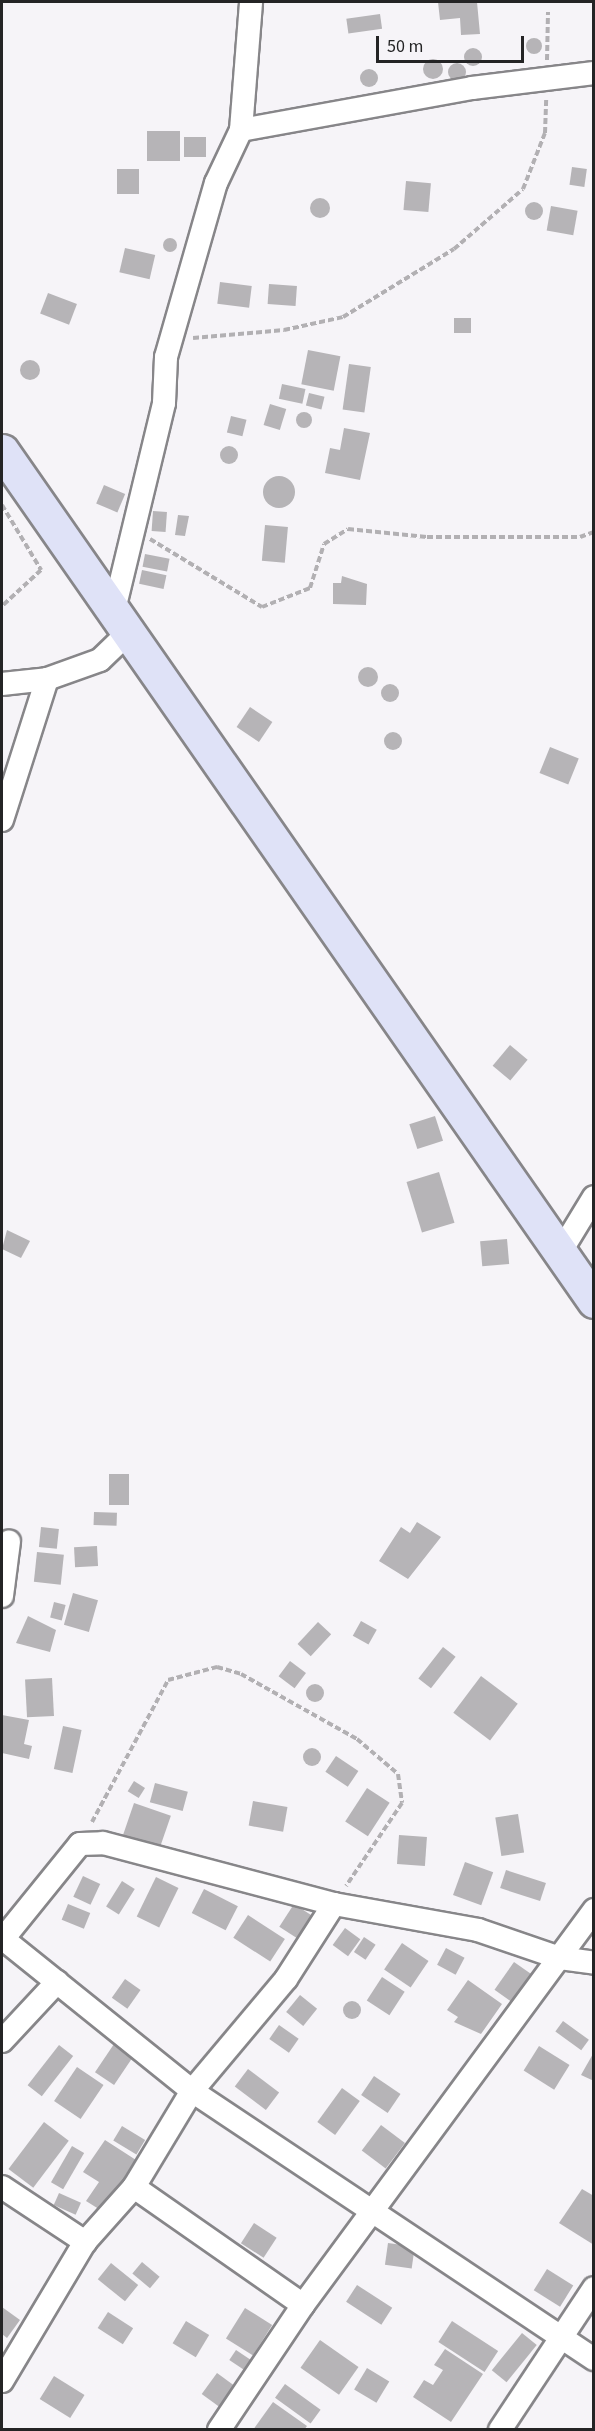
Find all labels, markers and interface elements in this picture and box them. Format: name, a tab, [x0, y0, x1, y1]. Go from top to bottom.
scale bar	[379, 24, 528, 62]
text: 50 m	[387, 34, 423, 59]

